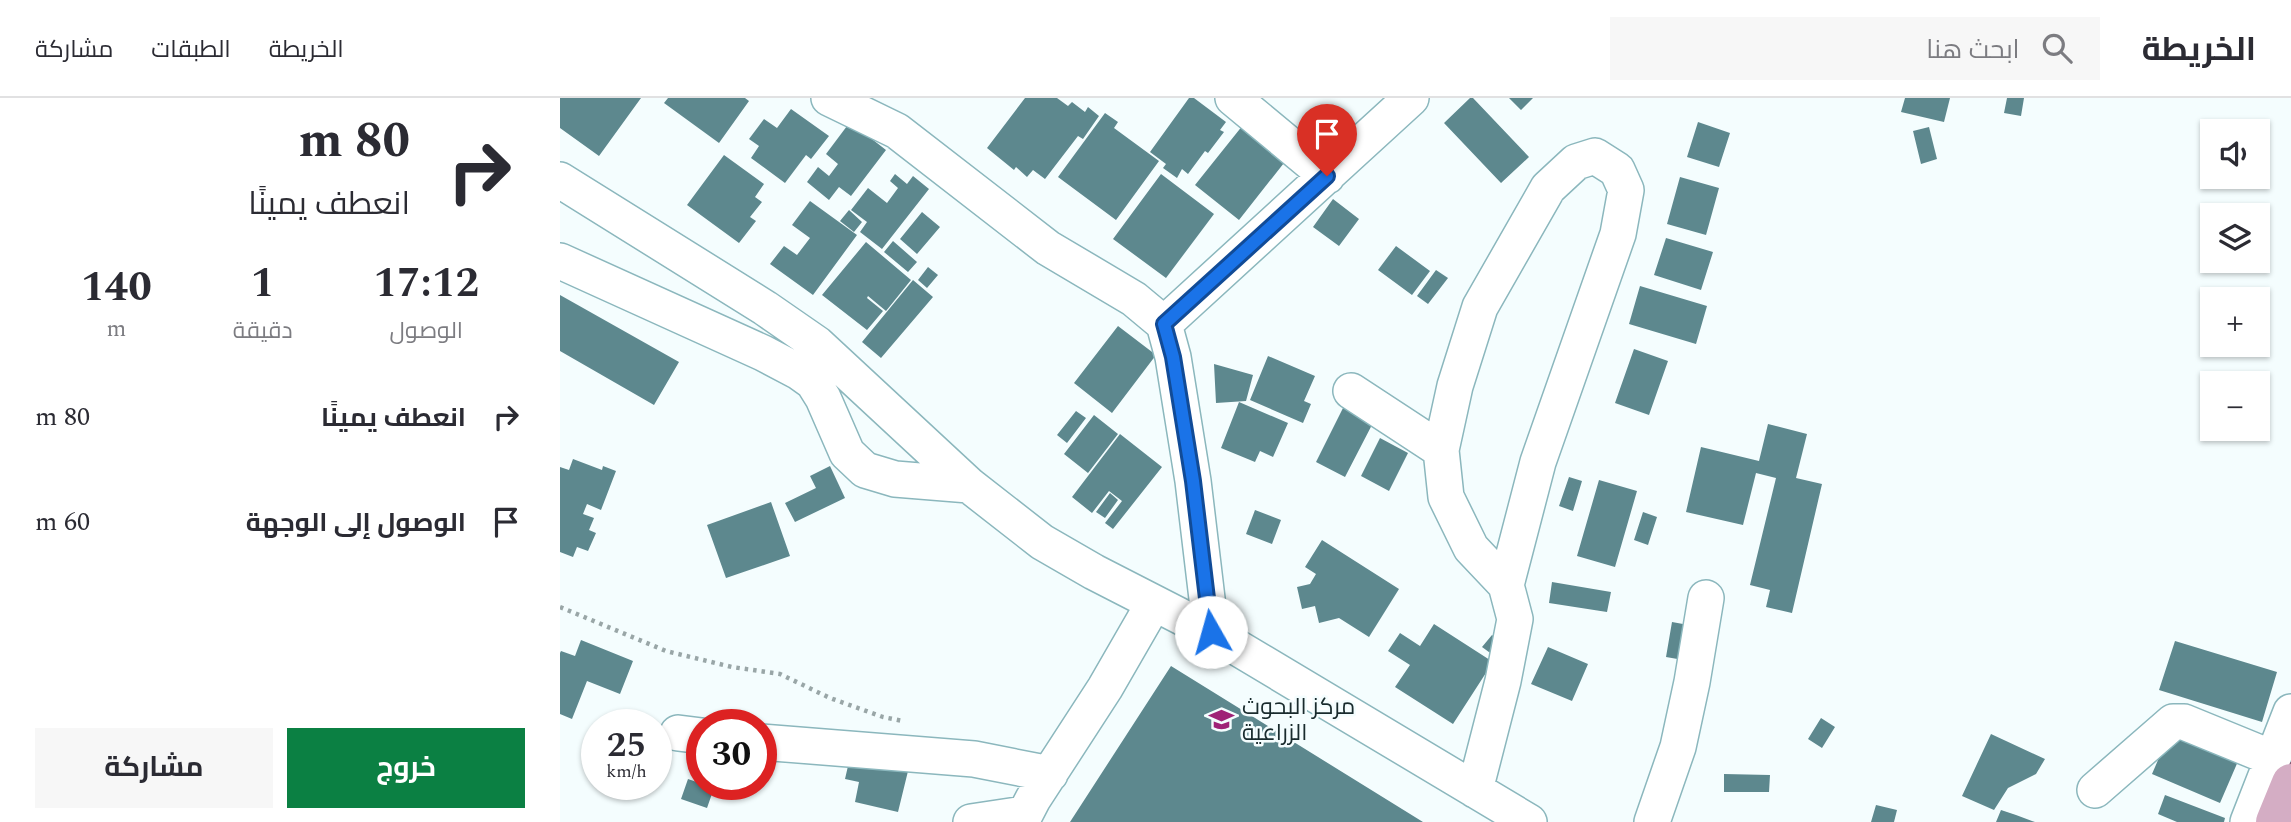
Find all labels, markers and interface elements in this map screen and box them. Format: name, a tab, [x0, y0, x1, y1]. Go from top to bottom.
search box	[1610, 17, 2100, 80]
text: الخريطة	[2142, 25, 2256, 75]
icon: search	[2038, 29, 2076, 67]
text: ابحث هنا	[1926, 30, 2020, 70]
text: مشاركة	[35, 32, 113, 68]
text: الطبقات	[151, 32, 231, 68]
text: الخريطة	[269, 32, 344, 68]
text: 80 m	[299, 104, 410, 179]
pin	[1297, 104, 1357, 176]
icon: arrive	[1308, 115, 1346, 153]
map controls	[2200, 119, 2270, 441]
button: sound	[2200, 119, 2270, 189]
icon: right	[434, 126, 525, 217]
text: انعطف يمينًا	[248, 180, 410, 229]
button: layers	[2200, 203, 2270, 273]
text: 1	[251, 252, 274, 315]
text: 17:12	[374, 252, 479, 315]
text: 140	[81, 256, 152, 319]
button: +	[2200, 287, 2270, 357]
text: m	[106, 312, 126, 347]
text: دقيقة	[233, 314, 293, 349]
text: الوصول	[390, 314, 463, 349]
button: −	[2200, 371, 2270, 441]
text: 80 m	[35, 397, 90, 437]
text: انعطف يمينًا	[321, 398, 466, 438]
icon: right	[487, 398, 525, 436]
text: 60 m	[35, 502, 90, 542]
text: الوصول إلى الوجهة	[246, 503, 466, 543]
icon: arrive	[487, 503, 525, 541]
position arrow	[1174, 595, 1248, 669]
place label: مركز البحوث الزراعية	[1242, 690, 1355, 751]
school or university icon: مركز البحوث الزراعية	[1208, 706, 1236, 734]
speed limit sign: 30	[686, 709, 777, 800]
text: 25	[607, 719, 646, 772]
button: مشاركة	[35, 728, 273, 808]
button: خروج	[287, 728, 525, 808]
text: km/h	[606, 758, 647, 785]

